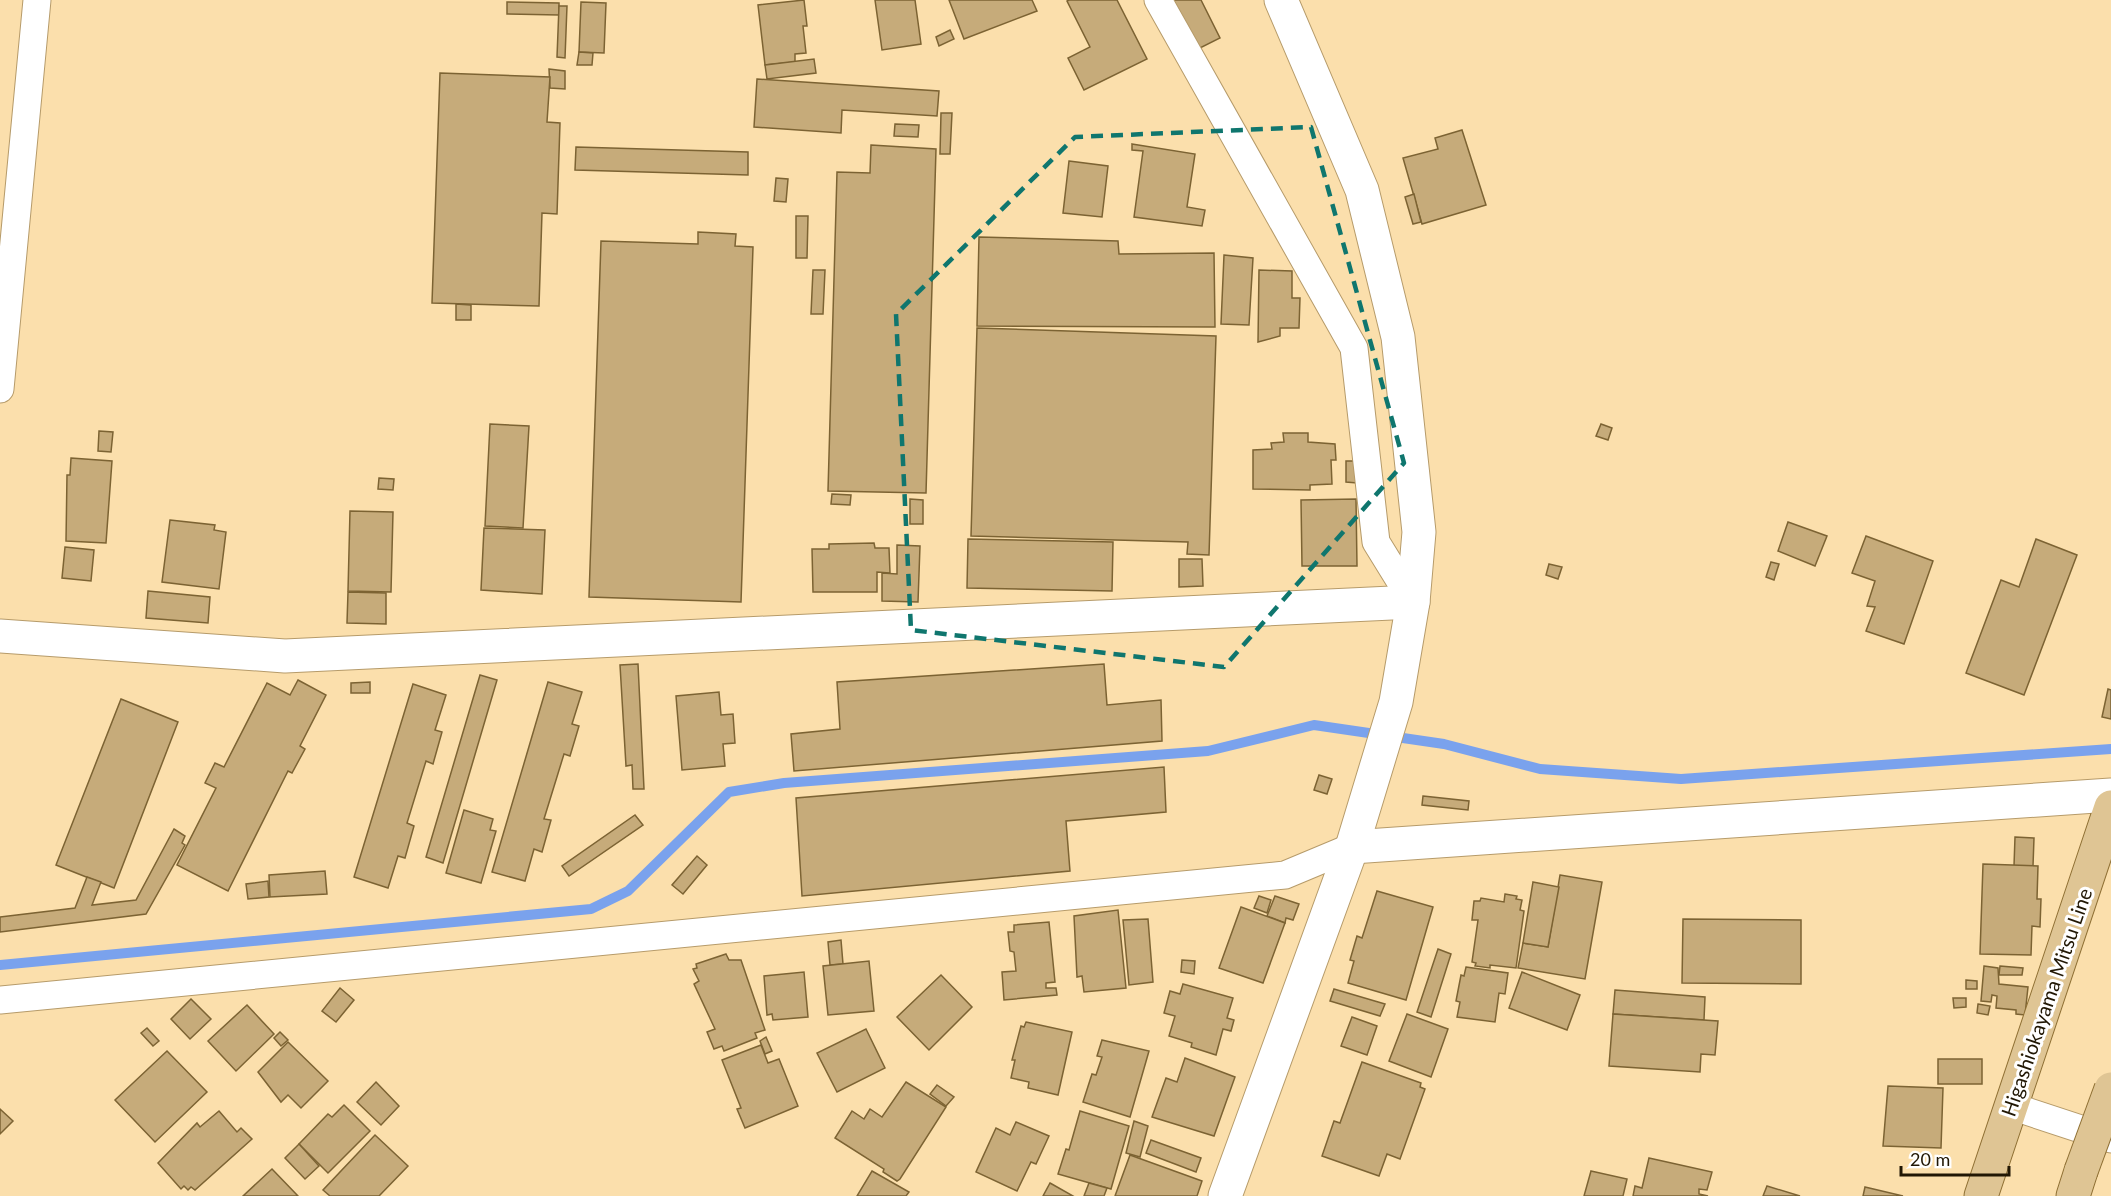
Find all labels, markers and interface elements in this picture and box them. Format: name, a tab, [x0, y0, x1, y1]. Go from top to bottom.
street label: Higashiokayama Mitsu Line	[1996, 885, 2096, 1119]
scale bar	[1901, 1139, 2009, 1177]
text: 20 m	[1910, 1148, 1950, 1170]

